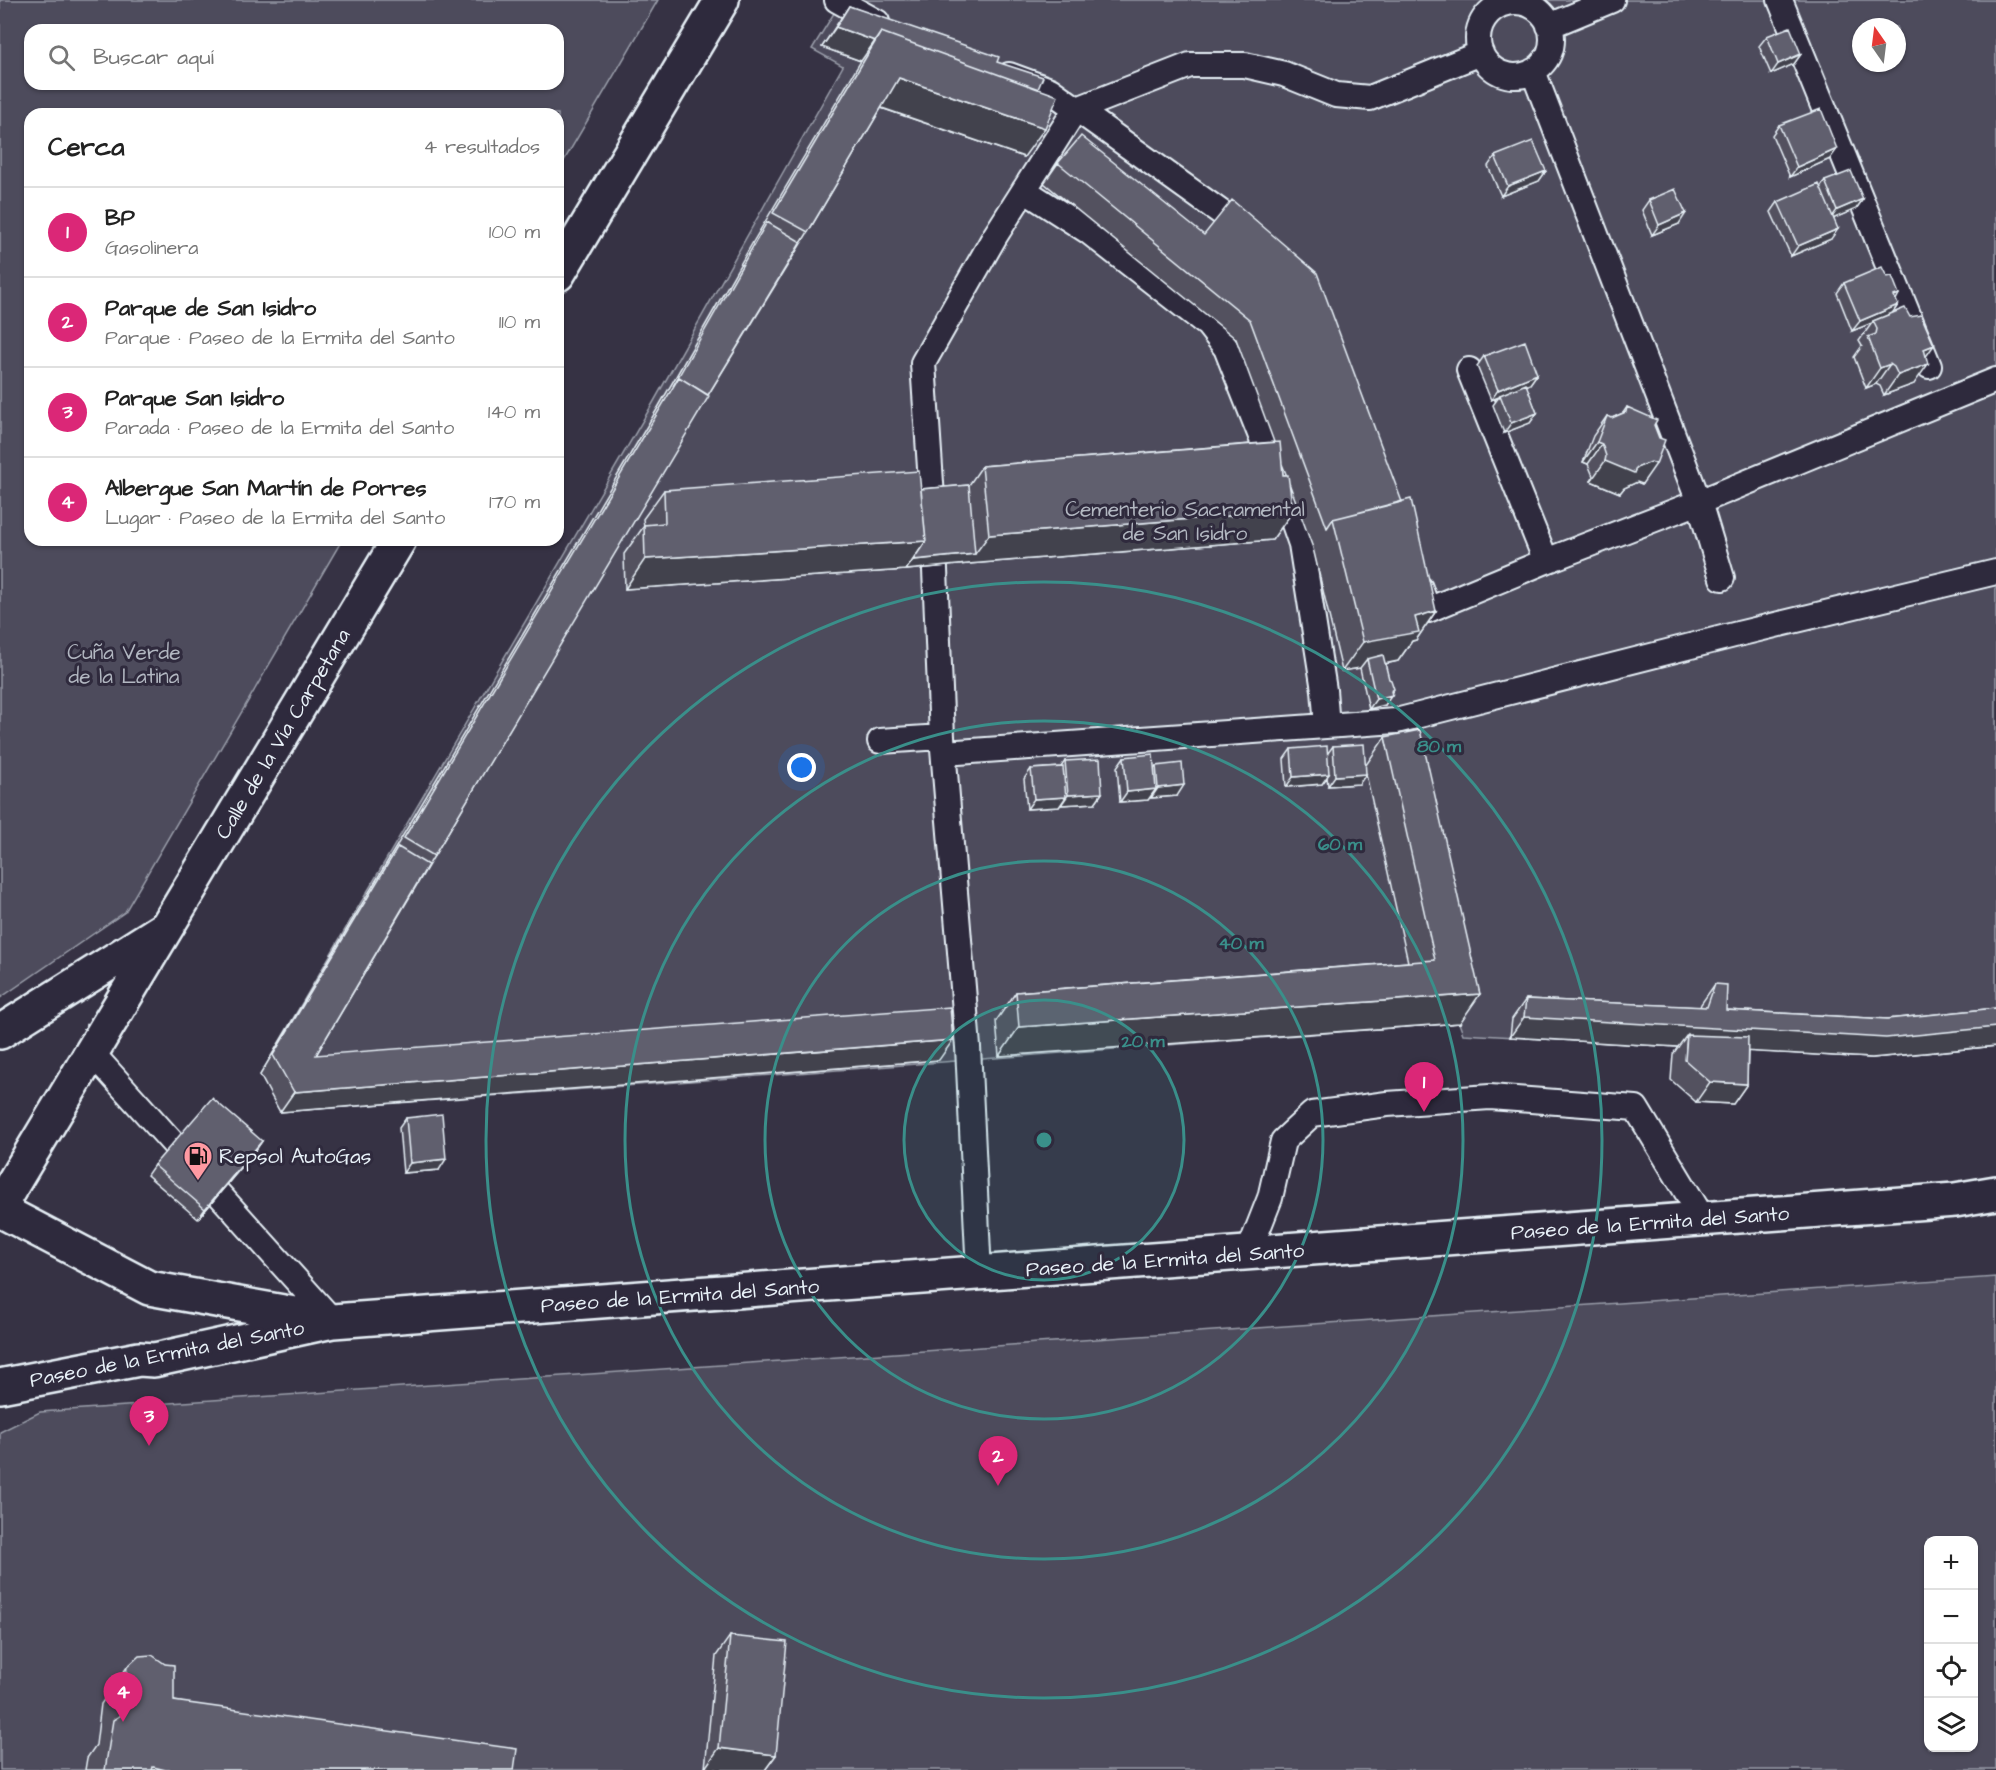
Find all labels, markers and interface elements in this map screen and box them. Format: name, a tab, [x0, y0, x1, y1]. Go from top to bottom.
north arrow	[1852, 18, 1906, 72]
search box	[24, 24, 564, 90]
icon: search	[45, 41, 78, 74]
text: Buscar aquí	[93, 42, 214, 73]
text: Cerca	[48, 129, 125, 165]
text: 4 resultados	[423, 133, 540, 161]
text: BP	[105, 203, 135, 234]
text: 1	[66, 218, 69, 246]
text: 100 m	[489, 218, 540, 246]
text: Gasolinera	[105, 234, 199, 262]
text: Parque de San Isidro	[105, 293, 316, 324]
text: 2	[62, 308, 73, 336]
text: 110 m	[499, 308, 540, 336]
text: Parque · Paseo de la Ermita del Santo	[105, 324, 455, 352]
text: Parque San Isidro	[105, 383, 284, 414]
text: 3	[62, 398, 73, 426]
text: 140 m	[488, 398, 540, 426]
text: Parada · Paseo de la Ermita del Santo	[105, 414, 454, 442]
text: Albergue San Martín de Porres	[105, 473, 427, 504]
text: 4	[61, 488, 74, 516]
text: 170 m	[489, 488, 540, 516]
park label: Cementerio Sacramental de San Isidro	[1065, 495, 1305, 548]
text: Lugar · Paseo de la Ermita del Santo	[105, 504, 445, 532]
street label: Calle de la Vía Carpetana	[209, 623, 358, 845]
park label: Cuña Verde de la Latina	[67, 638, 181, 691]
text: 80 m	[1417, 734, 1462, 759]
your location	[787, 753, 816, 782]
text: 60 m	[1318, 832, 1363, 857]
text: 40 m	[1219, 931, 1264, 956]
text: 20 m	[1121, 1029, 1165, 1054]
pin: 1	[1404, 1062, 1444, 1112]
centre of rings	[1034, 1130, 1054, 1150]
fuel station icon: Repsol AutoGas	[182, 1140, 214, 1182]
place label: Repsol AutoGas	[219, 1142, 371, 1172]
street label: Paseo de la Ermita del Santo	[1510, 1199, 1790, 1247]
street label: Paseo de la Ermita del Santo	[1025, 1236, 1305, 1284]
street label: Paseo de la Ermita del Santo	[540, 1272, 820, 1320]
street label: Paseo de la Ermita del Santo	[27, 1313, 307, 1395]
pin: 3	[130, 1396, 168, 1446]
pin: 2	[978, 1436, 1018, 1486]
map controls	[1924, 1536, 1978, 1752]
button: +	[1924, 1536, 1978, 1590]
button: −	[1924, 1590, 1978, 1644]
button: locate	[1924, 1644, 1978, 1698]
pin: 4	[104, 1672, 142, 1722]
button: layers	[1924, 1698, 1978, 1752]

